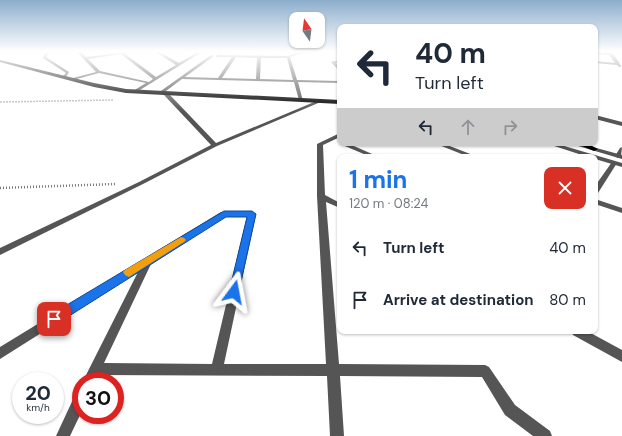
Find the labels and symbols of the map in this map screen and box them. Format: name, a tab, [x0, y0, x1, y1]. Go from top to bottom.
north arrow	[289, 12, 325, 48]
position arrow	[213, 271, 255, 313]
pin	[37, 302, 71, 336]
speed limit sign: 30	[72, 372, 124, 424]

